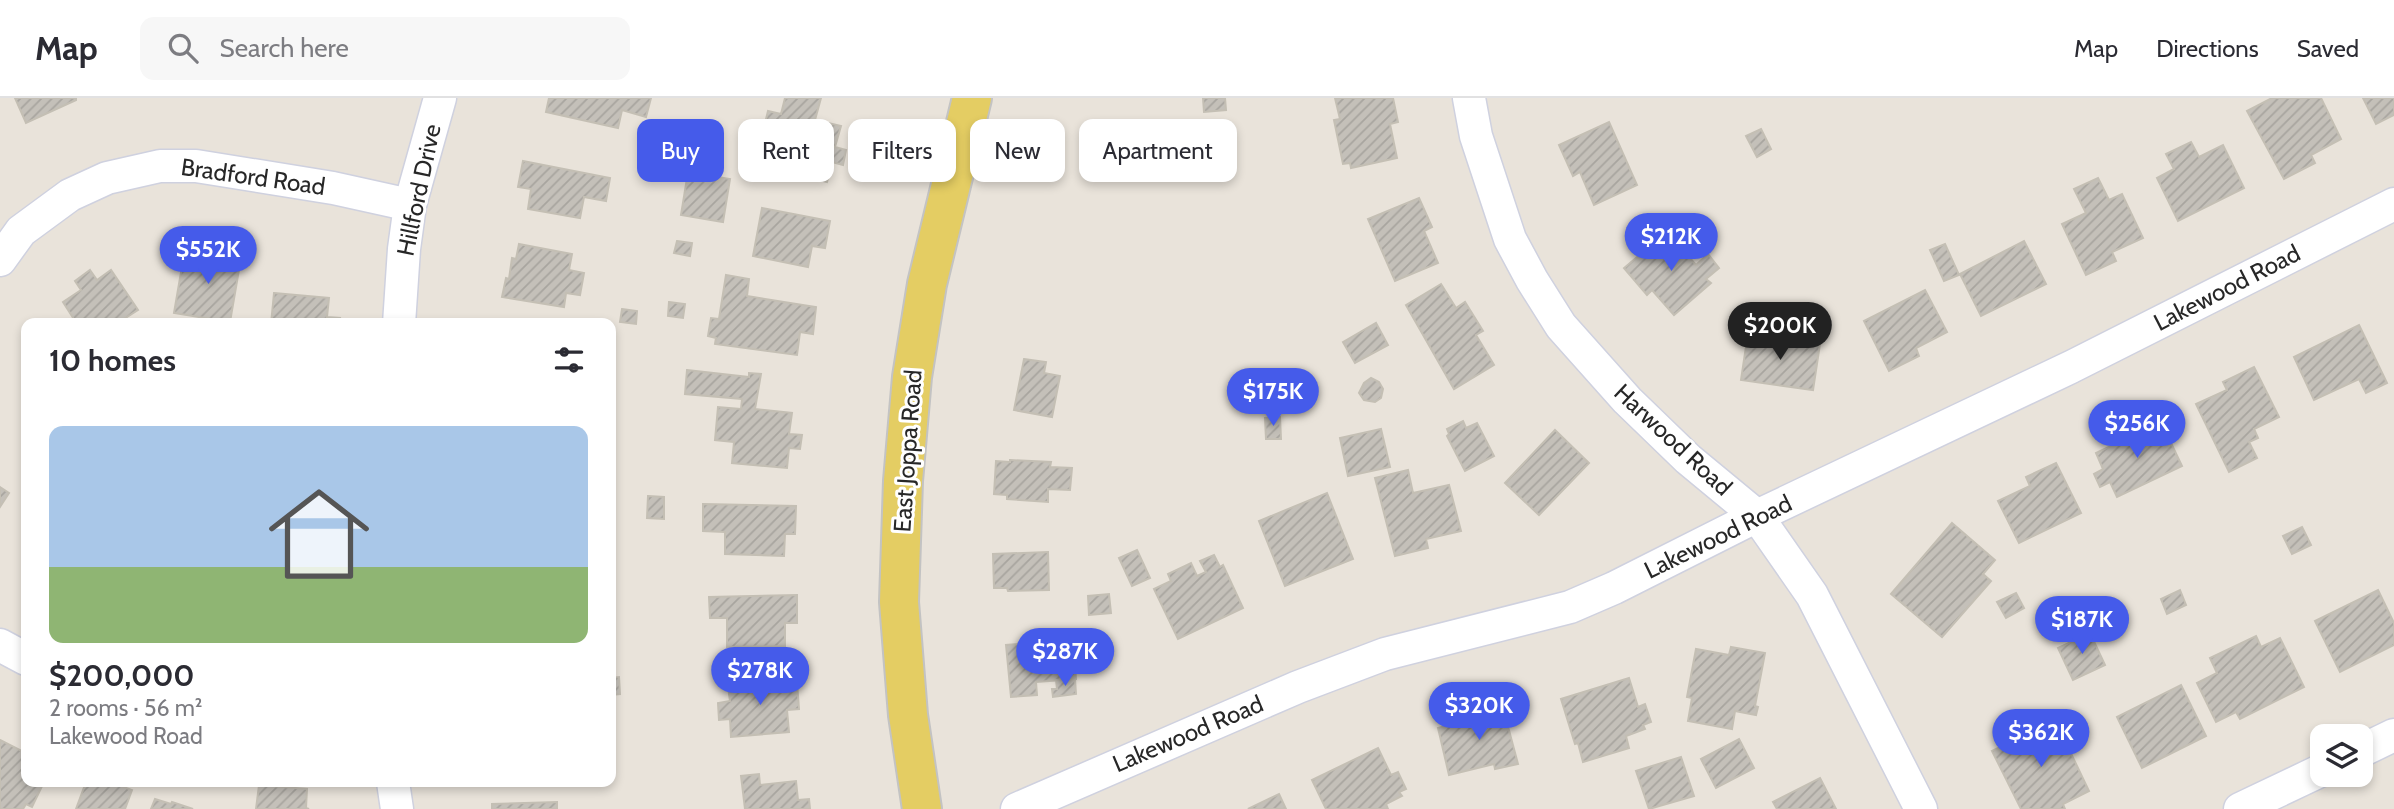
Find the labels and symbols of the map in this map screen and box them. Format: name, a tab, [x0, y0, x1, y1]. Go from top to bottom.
street label: Hillford Drive	[390, 121, 447, 258]
street label: Bradford Road	[179, 152, 327, 201]
pin: $212K	[1622, 214, 1720, 273]
pin: $552K	[159, 226, 257, 286]
street label: Lakewood Road	[2149, 238, 2305, 337]
pin: $200K	[1731, 302, 1829, 362]
pin: $175K	[1224, 368, 1322, 428]
street label: East Joppa Road	[887, 369, 928, 533]
street label: Harwood Road	[1609, 378, 1738, 501]
pin: $256K	[2088, 400, 2186, 460]
street label: Lakewood Road	[1639, 488, 1796, 585]
pin: $187K	[2033, 596, 2131, 656]
pin: $287K	[1016, 628, 1114, 688]
pin: $278K	[711, 648, 809, 707]
pin: $320K	[1430, 682, 1528, 742]
street label: Lakewood Road	[1108, 689, 1267, 778]
pin: $362K	[1992, 710, 2090, 769]

